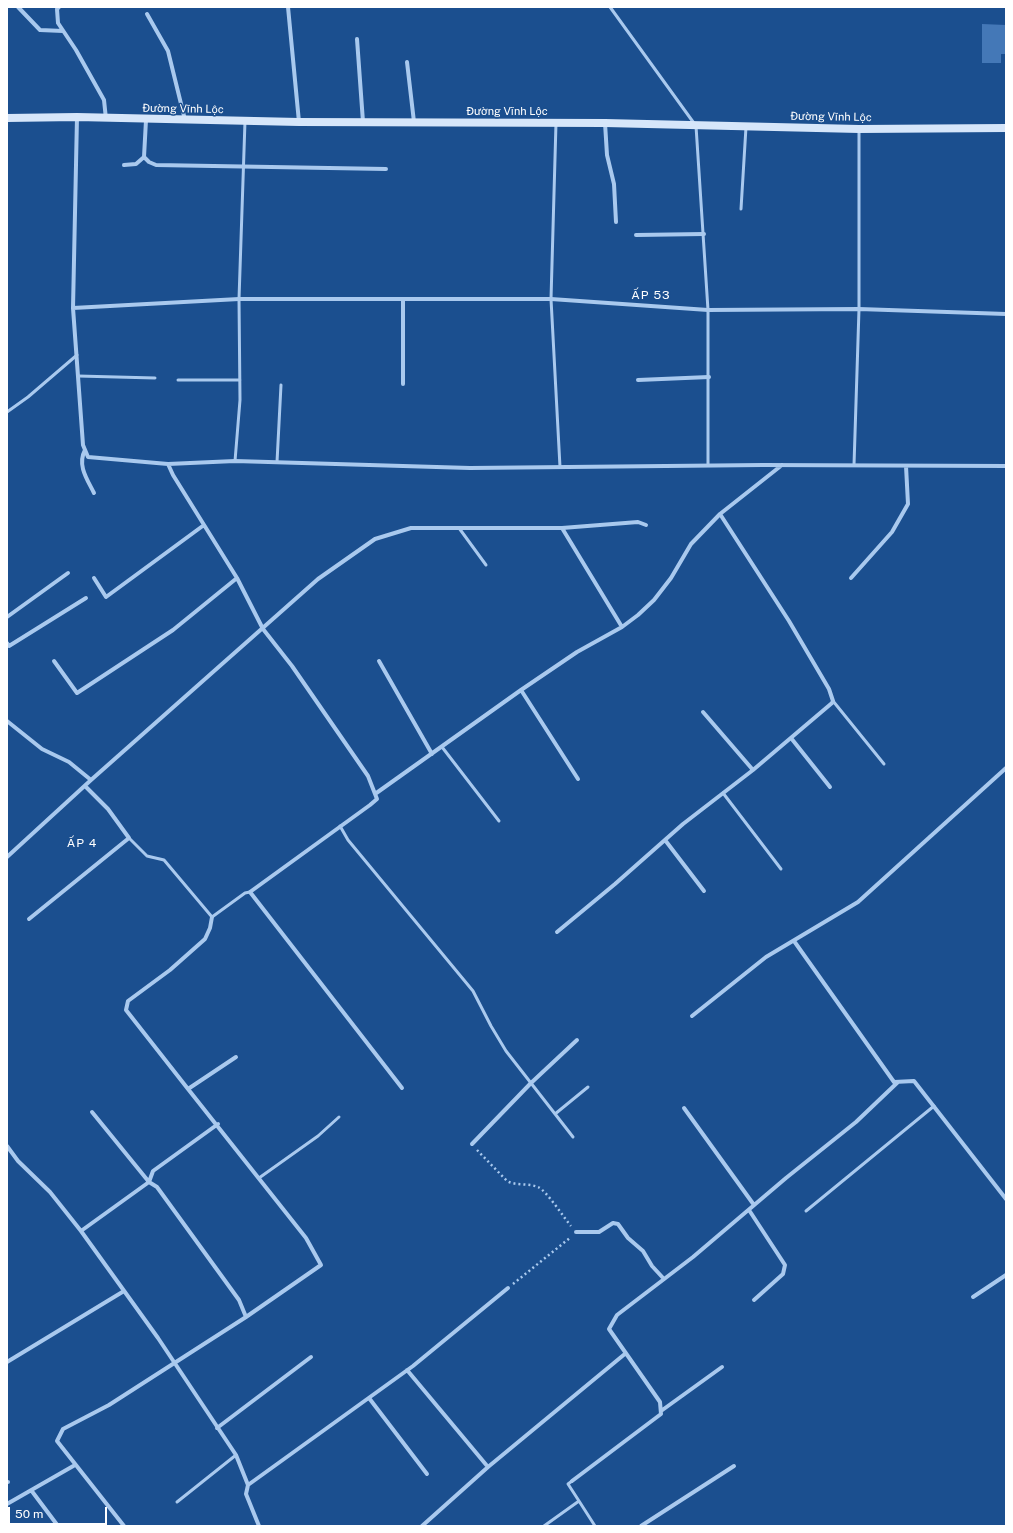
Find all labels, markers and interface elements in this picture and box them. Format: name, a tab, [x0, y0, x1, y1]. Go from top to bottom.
street label: Đường Vĩnh Lộc	[142, 102, 224, 116]
street label: Đường Vĩnh Lộc	[466, 105, 548, 119]
street label: Đường Vĩnh Lộc	[790, 110, 872, 124]
district label: ẤP 53	[631, 288, 671, 302]
district label: ẤP 4	[67, 836, 97, 850]
scale bar	[10, 1499, 109, 1525]
text: 50 m	[15, 1507, 43, 1521]

